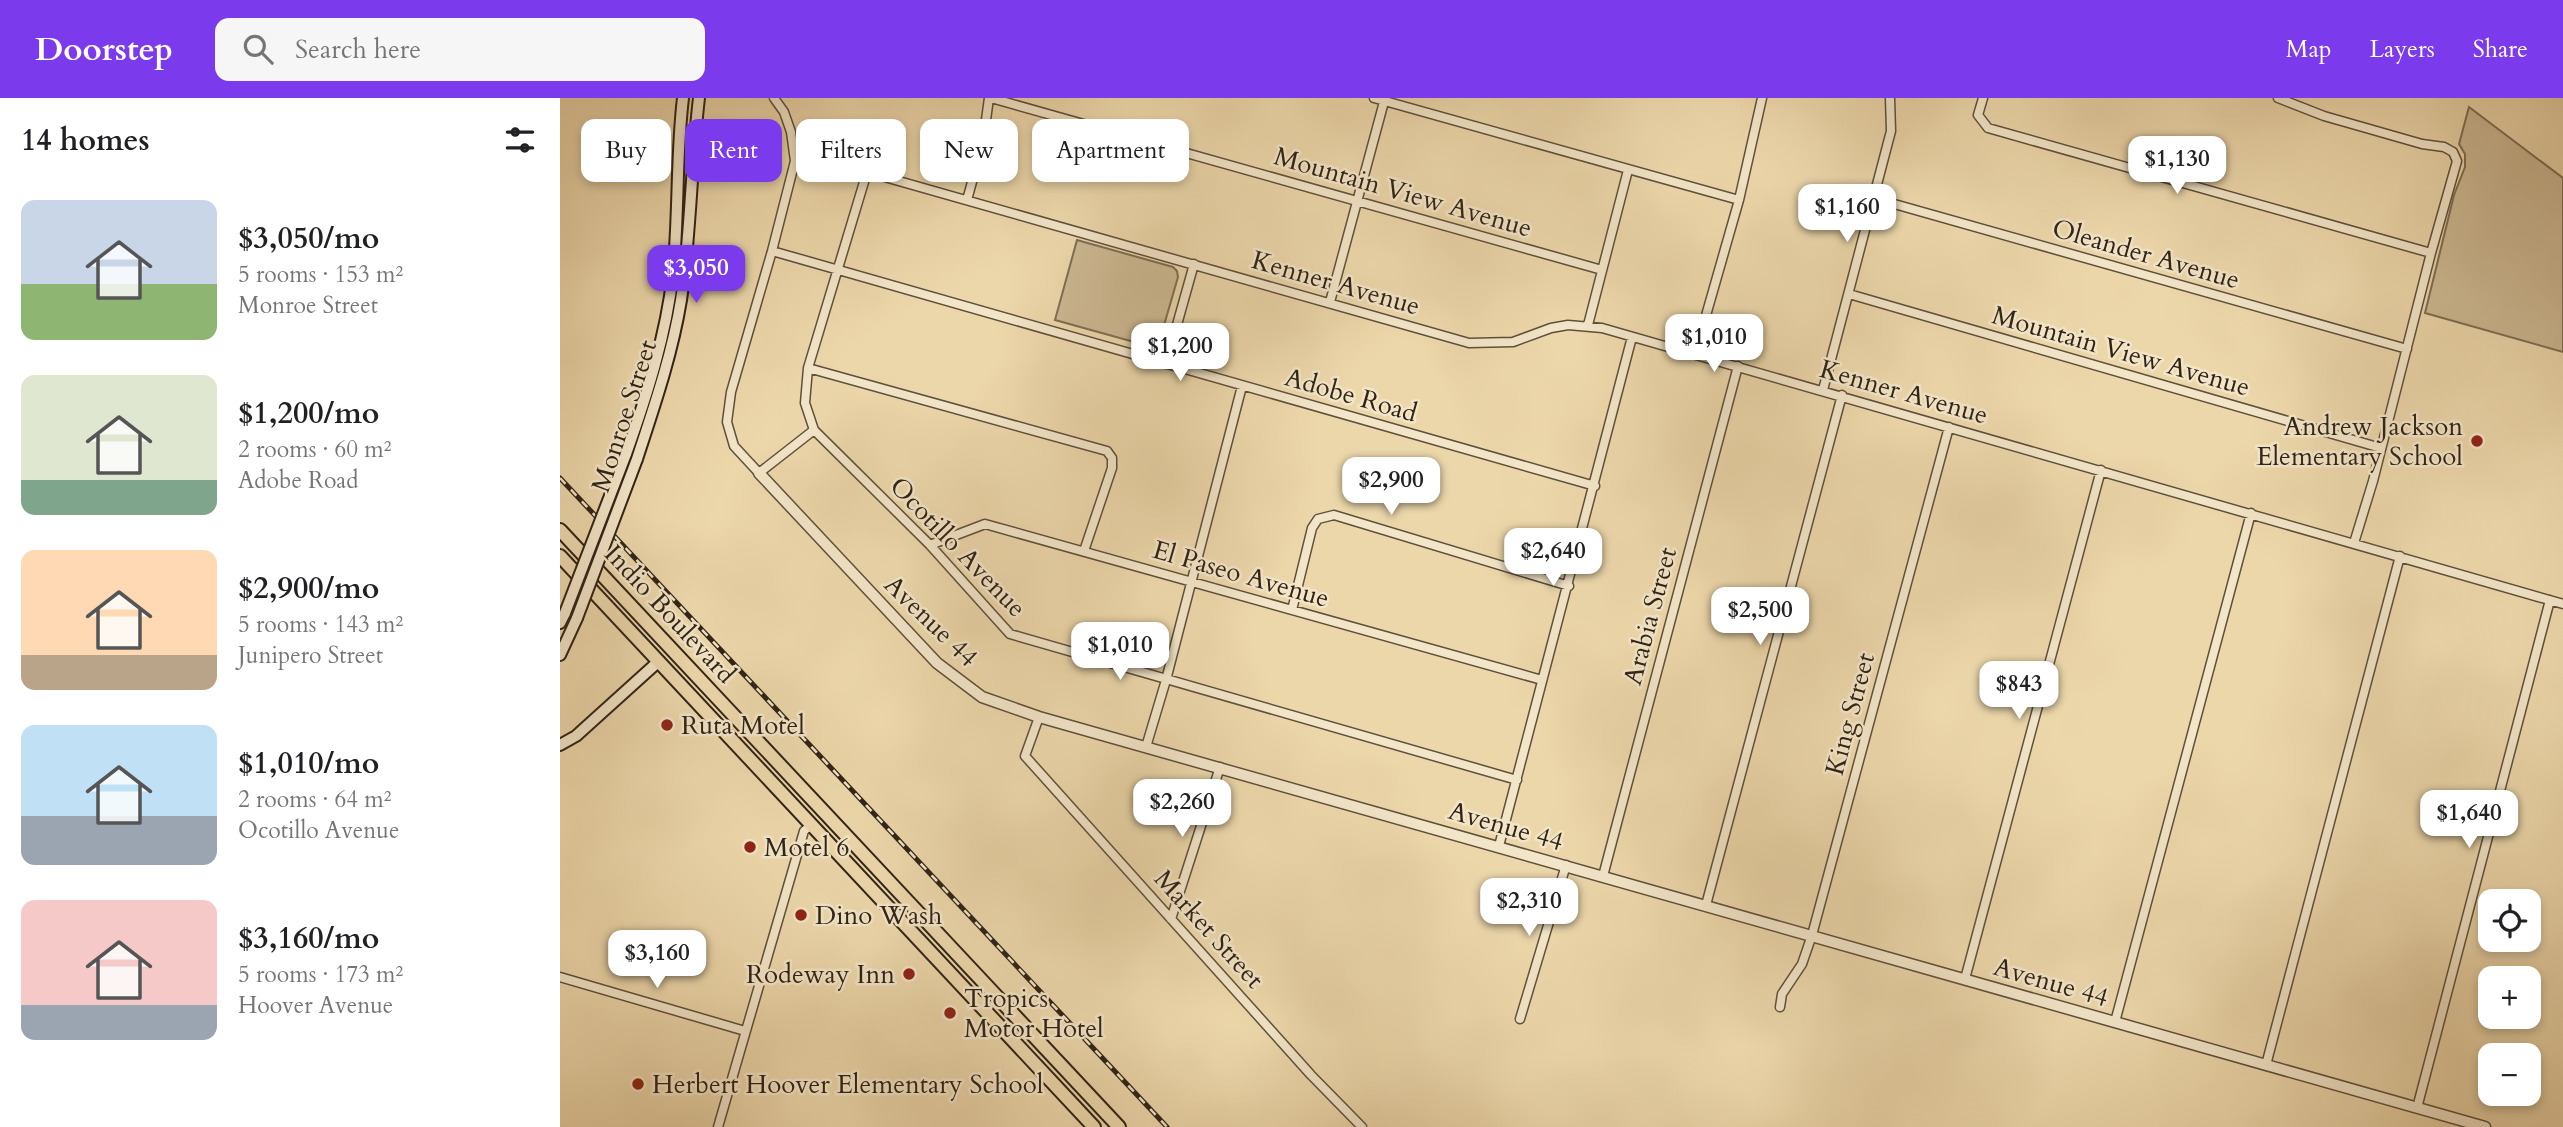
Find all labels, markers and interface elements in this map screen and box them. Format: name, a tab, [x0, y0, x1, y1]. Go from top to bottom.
search box	[215, 18, 705, 81]
text: Doorstep	[35, 27, 173, 72]
icon: search	[239, 30, 277, 68]
text: Search here	[295, 32, 421, 67]
text: Map	[2286, 33, 2332, 66]
text: Layers	[2370, 33, 2435, 66]
text: Share	[2473, 33, 2528, 66]
chip: Buy	[581, 119, 671, 182]
chip: Rent	[685, 119, 782, 182]
chip: Filters	[796, 119, 906, 182]
chip: New	[920, 119, 1018, 182]
chip: Apartment	[1032, 119, 1189, 182]
text: 14 homes	[21, 120, 150, 161]
icon: filters	[501, 121, 539, 159]
pin: $1,130	[2120, 136, 2234, 196]
street label: Mountain View Avenue	[1270, 138, 1536, 246]
text: $1,130	[2144, 143, 2210, 174]
pin: $1,160	[1790, 184, 1904, 244]
text: $1,160	[1814, 191, 1880, 222]
street label: Oleander Avenue	[2048, 211, 2244, 297]
text: $3,050/mo	[238, 218, 379, 259]
icon: home	[77, 228, 161, 312]
street label: Kenner Avenue	[1248, 242, 1424, 324]
pin: $3,050	[639, 246, 753, 305]
text: $3,050	[663, 252, 729, 283]
text: 5 rooms · 153 m²	[238, 259, 403, 290]
text: Monroe Street	[238, 290, 378, 321]
street label: Mountain View Avenue	[1988, 297, 2254, 405]
pin: $1,010	[1657, 314, 1771, 374]
text: $1,010	[1681, 321, 1747, 352]
pin: $1,200	[1123, 324, 1237, 383]
text: $1,200	[1147, 330, 1213, 361]
street label: Monroe Street	[583, 335, 665, 497]
street label: Kenner Avenue	[1816, 351, 1992, 433]
street label: Adobe Road	[1281, 359, 1421, 431]
text: $1,200/mo	[238, 393, 379, 434]
icon: home	[77, 403, 161, 487]
place label: Andrew Jackson Elementary School	[2256, 409, 2463, 474]
marker: Andrew Jackson Elementary School	[2469, 433, 2485, 449]
text: 2 rooms · 60 m²	[238, 434, 391, 465]
pin: $2,900	[1334, 458, 1448, 517]
text: $2,900	[1358, 464, 1424, 495]
text: Adobe Road	[238, 465, 359, 496]
street label: Ocotillo Avenue	[882, 469, 1034, 625]
pin: $2,640	[1496, 528, 1610, 588]
street label: El Paseo Avenue	[1149, 532, 1333, 616]
text: $2,640	[1520, 535, 1586, 566]
street label: Indio Boulevard	[597, 537, 744, 691]
street label: Arabia Street	[1615, 543, 1685, 689]
street label: Avenue 44	[876, 567, 986, 675]
text: $2,900/mo	[238, 568, 379, 609]
icon: home	[77, 578, 161, 662]
pin: $2,500	[1703, 588, 1817, 647]
text: $2,500	[1727, 594, 1793, 625]
text: 5 rooms · 143 m²	[238, 609, 403, 640]
pin: $1,010	[1063, 622, 1177, 682]
text: $1,010	[1087, 629, 1153, 660]
text: Junipero Street	[238, 640, 383, 671]
street label: King Street	[1817, 649, 1883, 779]
pin: $843	[1978, 662, 2060, 721]
text: $843	[1995, 668, 2043, 699]
place label: Ruta Motel	[681, 708, 805, 743]
marker: Ruta Motel	[659, 717, 675, 733]
text: $1,010/mo	[238, 743, 379, 784]
icon: home	[77, 753, 161, 837]
pin: $2,260	[1125, 780, 1239, 839]
text: 2 rooms · 64 m²	[238, 784, 391, 815]
text: $2,260	[1149, 786, 1215, 817]
pin: $1,640	[2412, 790, 2526, 850]
street label: Avenue 44	[1444, 793, 1568, 859]
text: $1,640	[2436, 797, 2502, 828]
text: Ocotillo Avenue	[238, 815, 399, 846]
place label: Motel 6	[764, 830, 849, 865]
marker: Motel 6	[742, 839, 758, 855]
street label: Market Street	[1146, 862, 1272, 996]
pin: $2,310	[1472, 878, 1586, 938]
text: $2,310	[1496, 885, 1562, 916]
map controls	[2478, 889, 2541, 1106]
button: locate	[2478, 889, 2541, 952]
place label: Dino Wash	[815, 898, 942, 933]
marker: Dino Wash	[793, 907, 809, 923]
text: $3,160/mo	[238, 918, 379, 959]
icon: home	[77, 928, 161, 1012]
pin: $3,160	[600, 930, 714, 990]
text: $3,160	[624, 937, 690, 968]
street label: Avenue 44	[1989, 949, 2113, 1015]
place label: Rodeway Inn	[746, 957, 895, 992]
text: 5 rooms · 173 m²	[238, 959, 403, 990]
marker: Rodeway Inn	[901, 966, 917, 982]
button: +	[2478, 966, 2541, 1029]
place label: Tropics Motor Hotel	[964, 981, 1104, 1046]
text: Hoover Avenue	[238, 990, 393, 1021]
marker: Tropics Motor Hotel	[942, 1005, 958, 1021]
button: −	[2478, 1043, 2541, 1106]
place label: Herbert Hoover Elementary School	[652, 1067, 1044, 1102]
marker: Herbert Hoover Elementary School	[630, 1076, 646, 1092]

